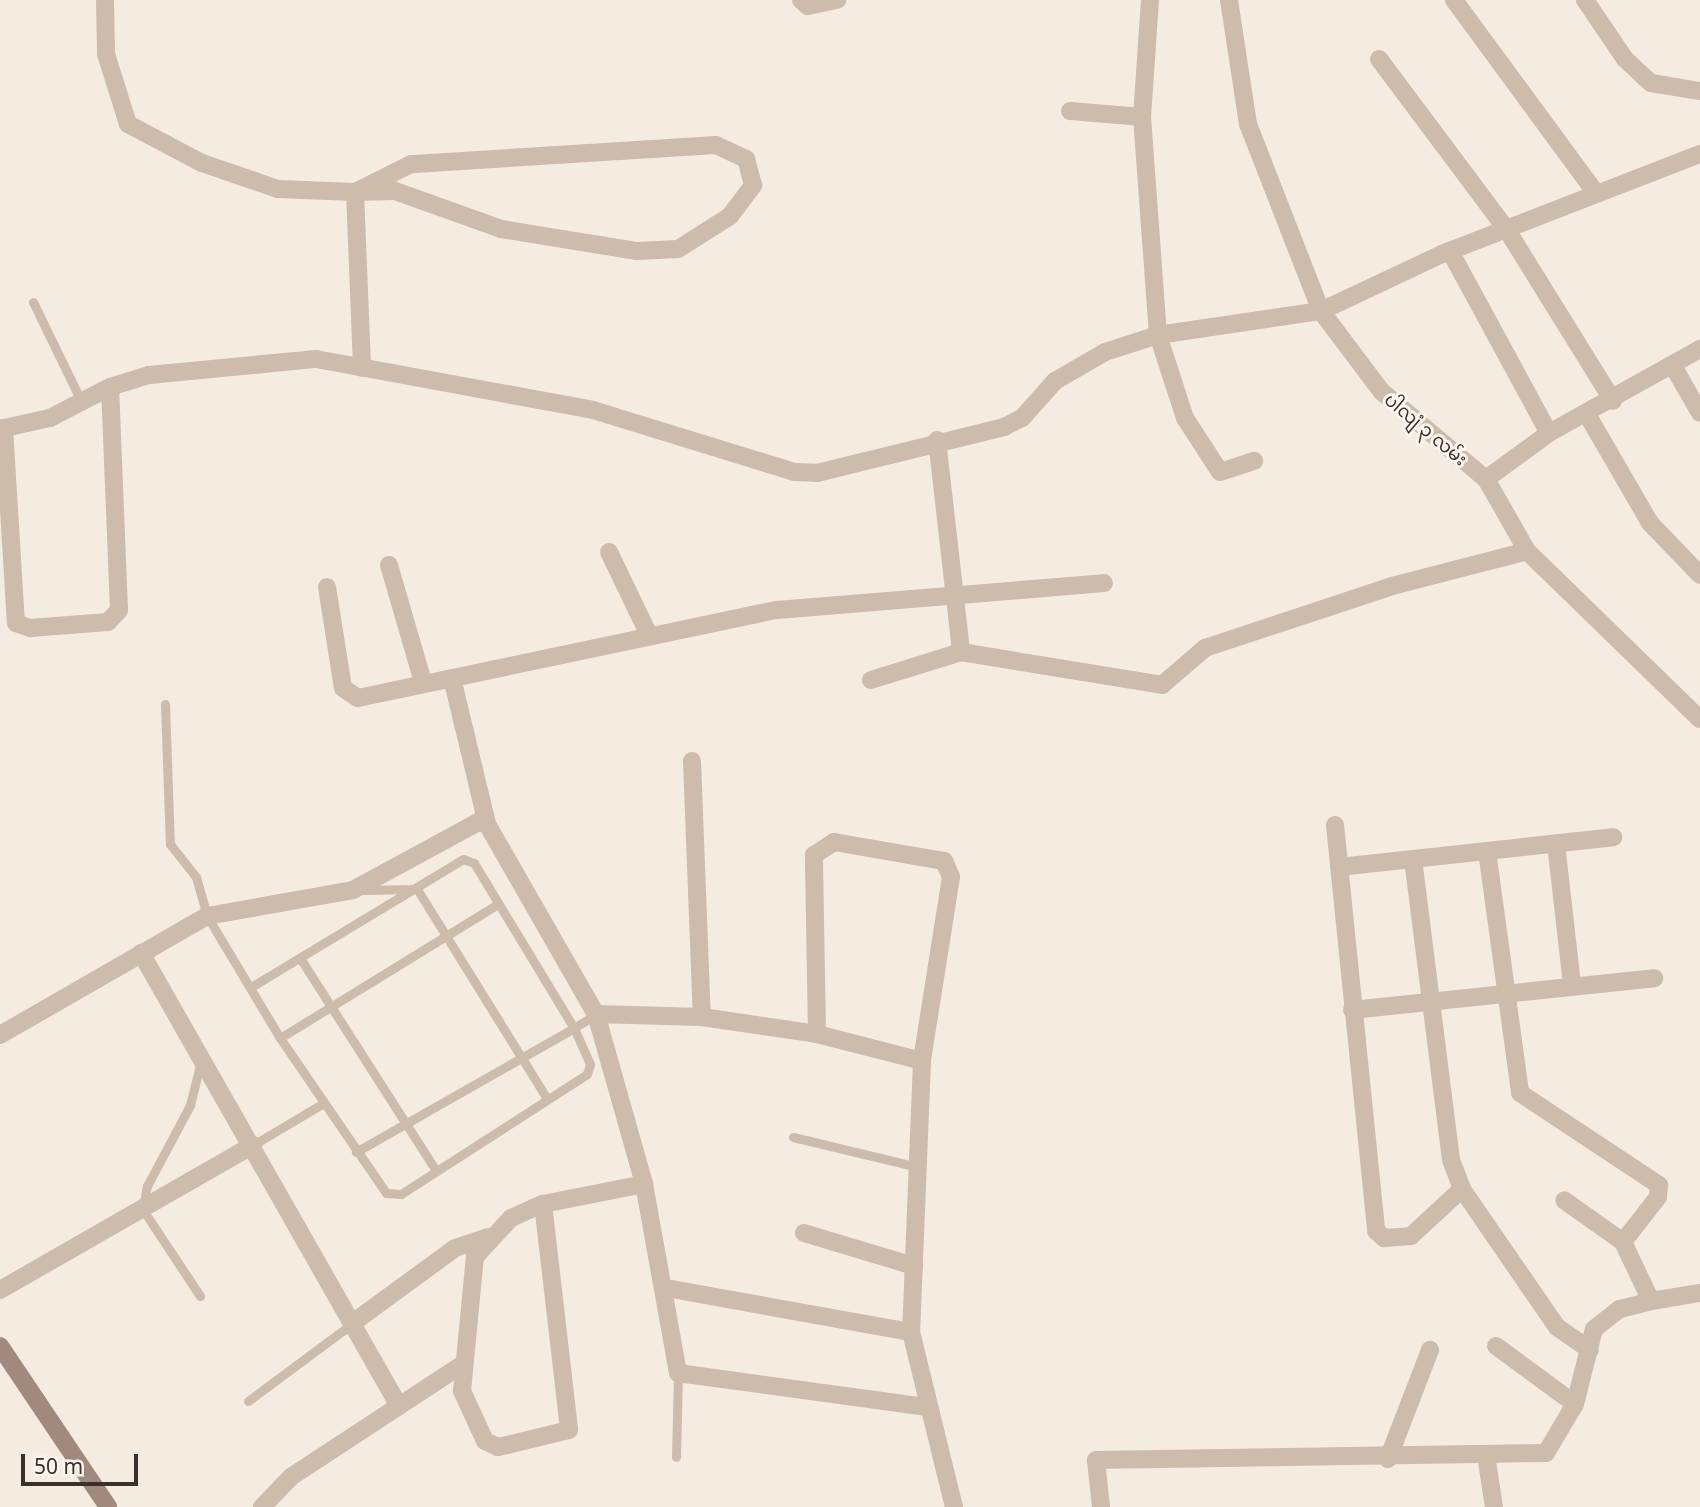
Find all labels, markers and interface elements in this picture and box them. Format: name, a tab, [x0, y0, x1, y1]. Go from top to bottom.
street label: ပါလျံ ၃ လမ်း	[1380, 388, 1472, 470]
scale bar	[24, 1440, 142, 1484]
text: 50 m	[34, 1452, 83, 1480]

